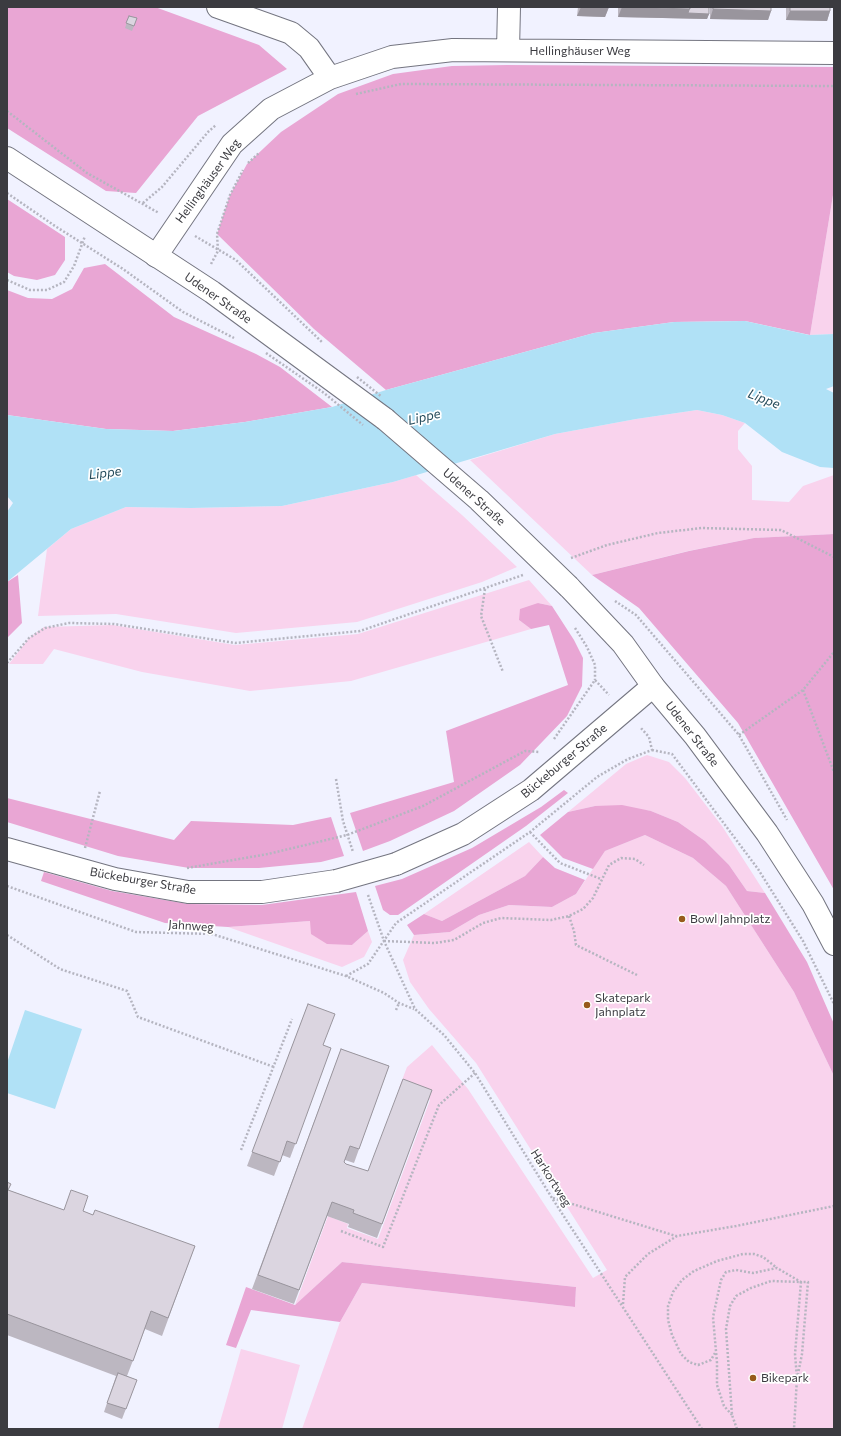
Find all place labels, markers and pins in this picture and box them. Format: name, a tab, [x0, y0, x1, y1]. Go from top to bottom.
place label: Bowl Jahnplatz	[690, 912, 770, 926]
marker: Bowl Jahnplatz	[677, 914, 687, 924]
place label: Skatepark Jahnplatz	[595, 991, 651, 1019]
marker: Skatepark Jahnplatz	[582, 1000, 592, 1010]
place label: Bikepark	[761, 1371, 809, 1385]
marker: Bikepark	[748, 1373, 758, 1383]

